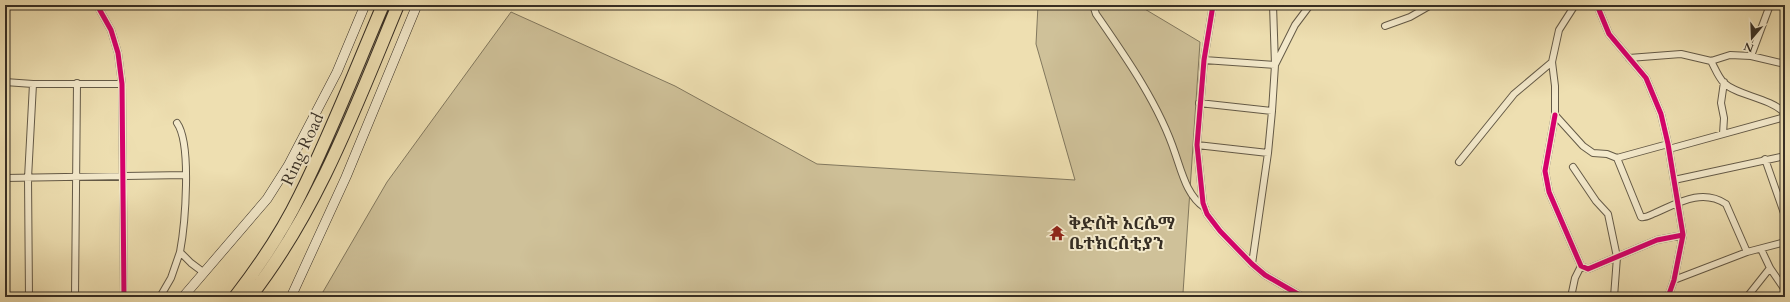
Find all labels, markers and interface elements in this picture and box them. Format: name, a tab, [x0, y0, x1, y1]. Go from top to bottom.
north arrow	[1732, 18, 1772, 58]
text: N	[1742, 38, 1756, 56]
street label: Ring Road	[276, 109, 329, 189]
place label: ቅድስት አርሴማ ቤተክርስቲያን	[1069, 212, 1175, 255]
temple icon: ቅድስት አርሴማ ቤተክርስቲያን	[1048, 224, 1066, 242]

